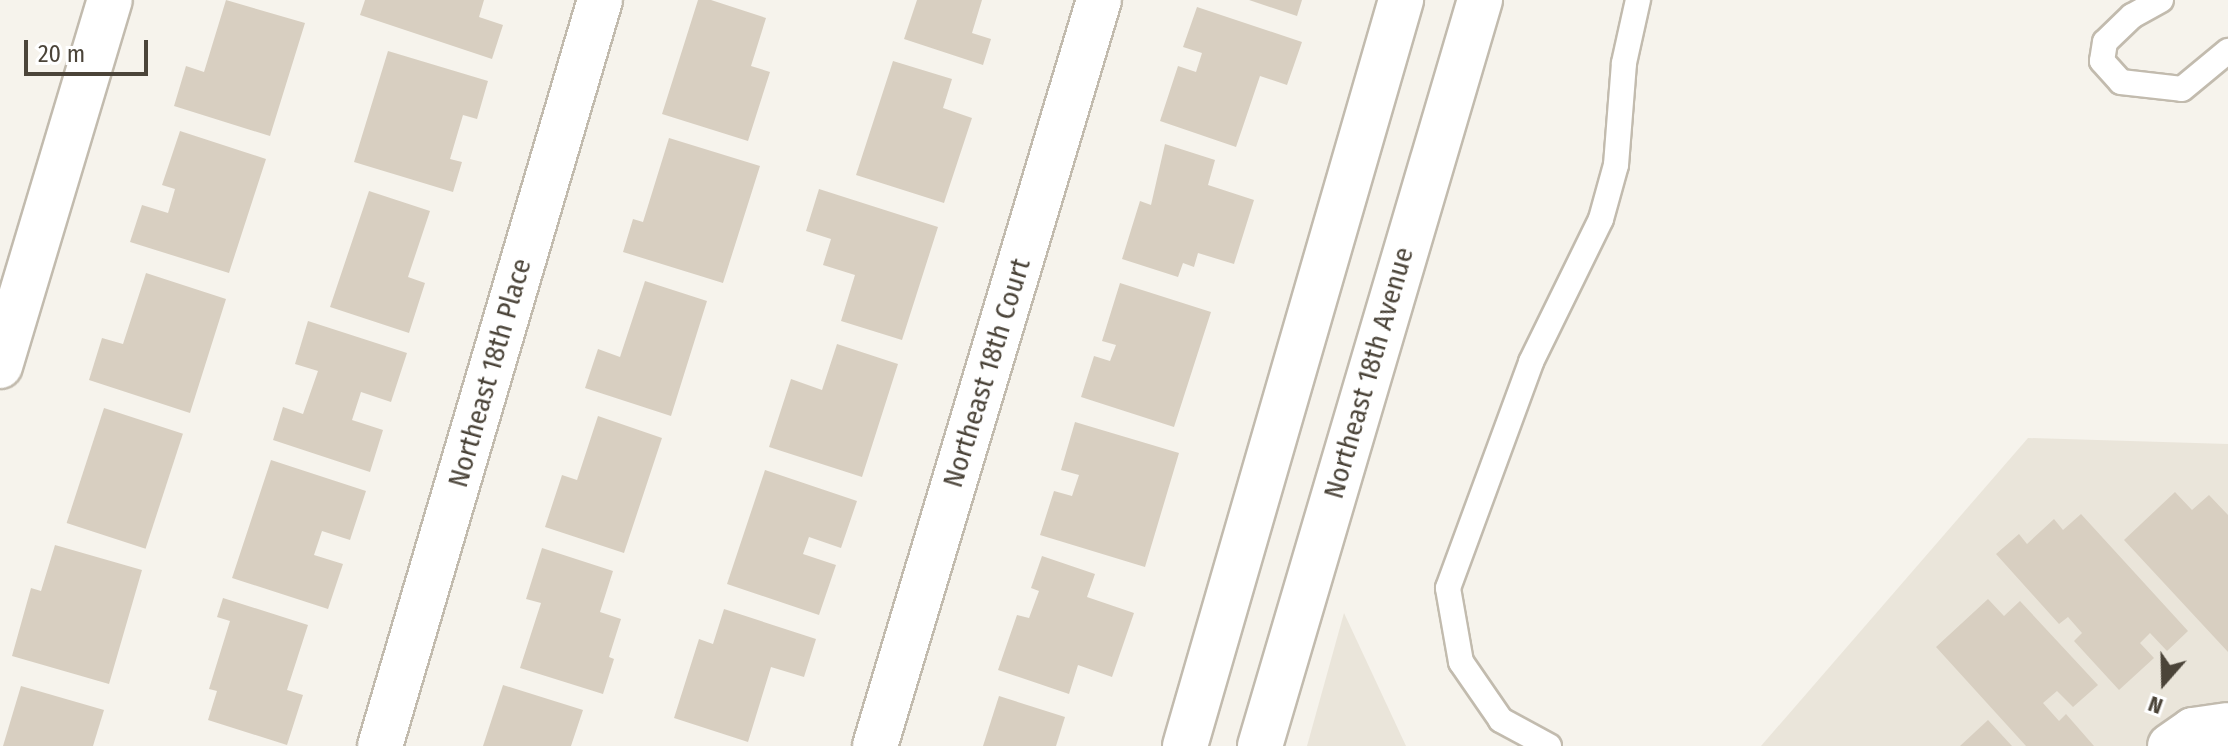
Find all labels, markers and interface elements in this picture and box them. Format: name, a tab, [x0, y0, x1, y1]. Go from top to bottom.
scale bar	[28, 24, 152, 74]
text: 20 m	[38, 40, 85, 68]
street label: Northeast 18th Avenue	[1317, 244, 1421, 502]
street label: Northeast 18th Court	[936, 254, 1038, 492]
street label: Northeast 18th Place	[441, 255, 539, 491]
north arrow	[2124, 642, 2204, 722]
text: N	[2145, 690, 2166, 720]

